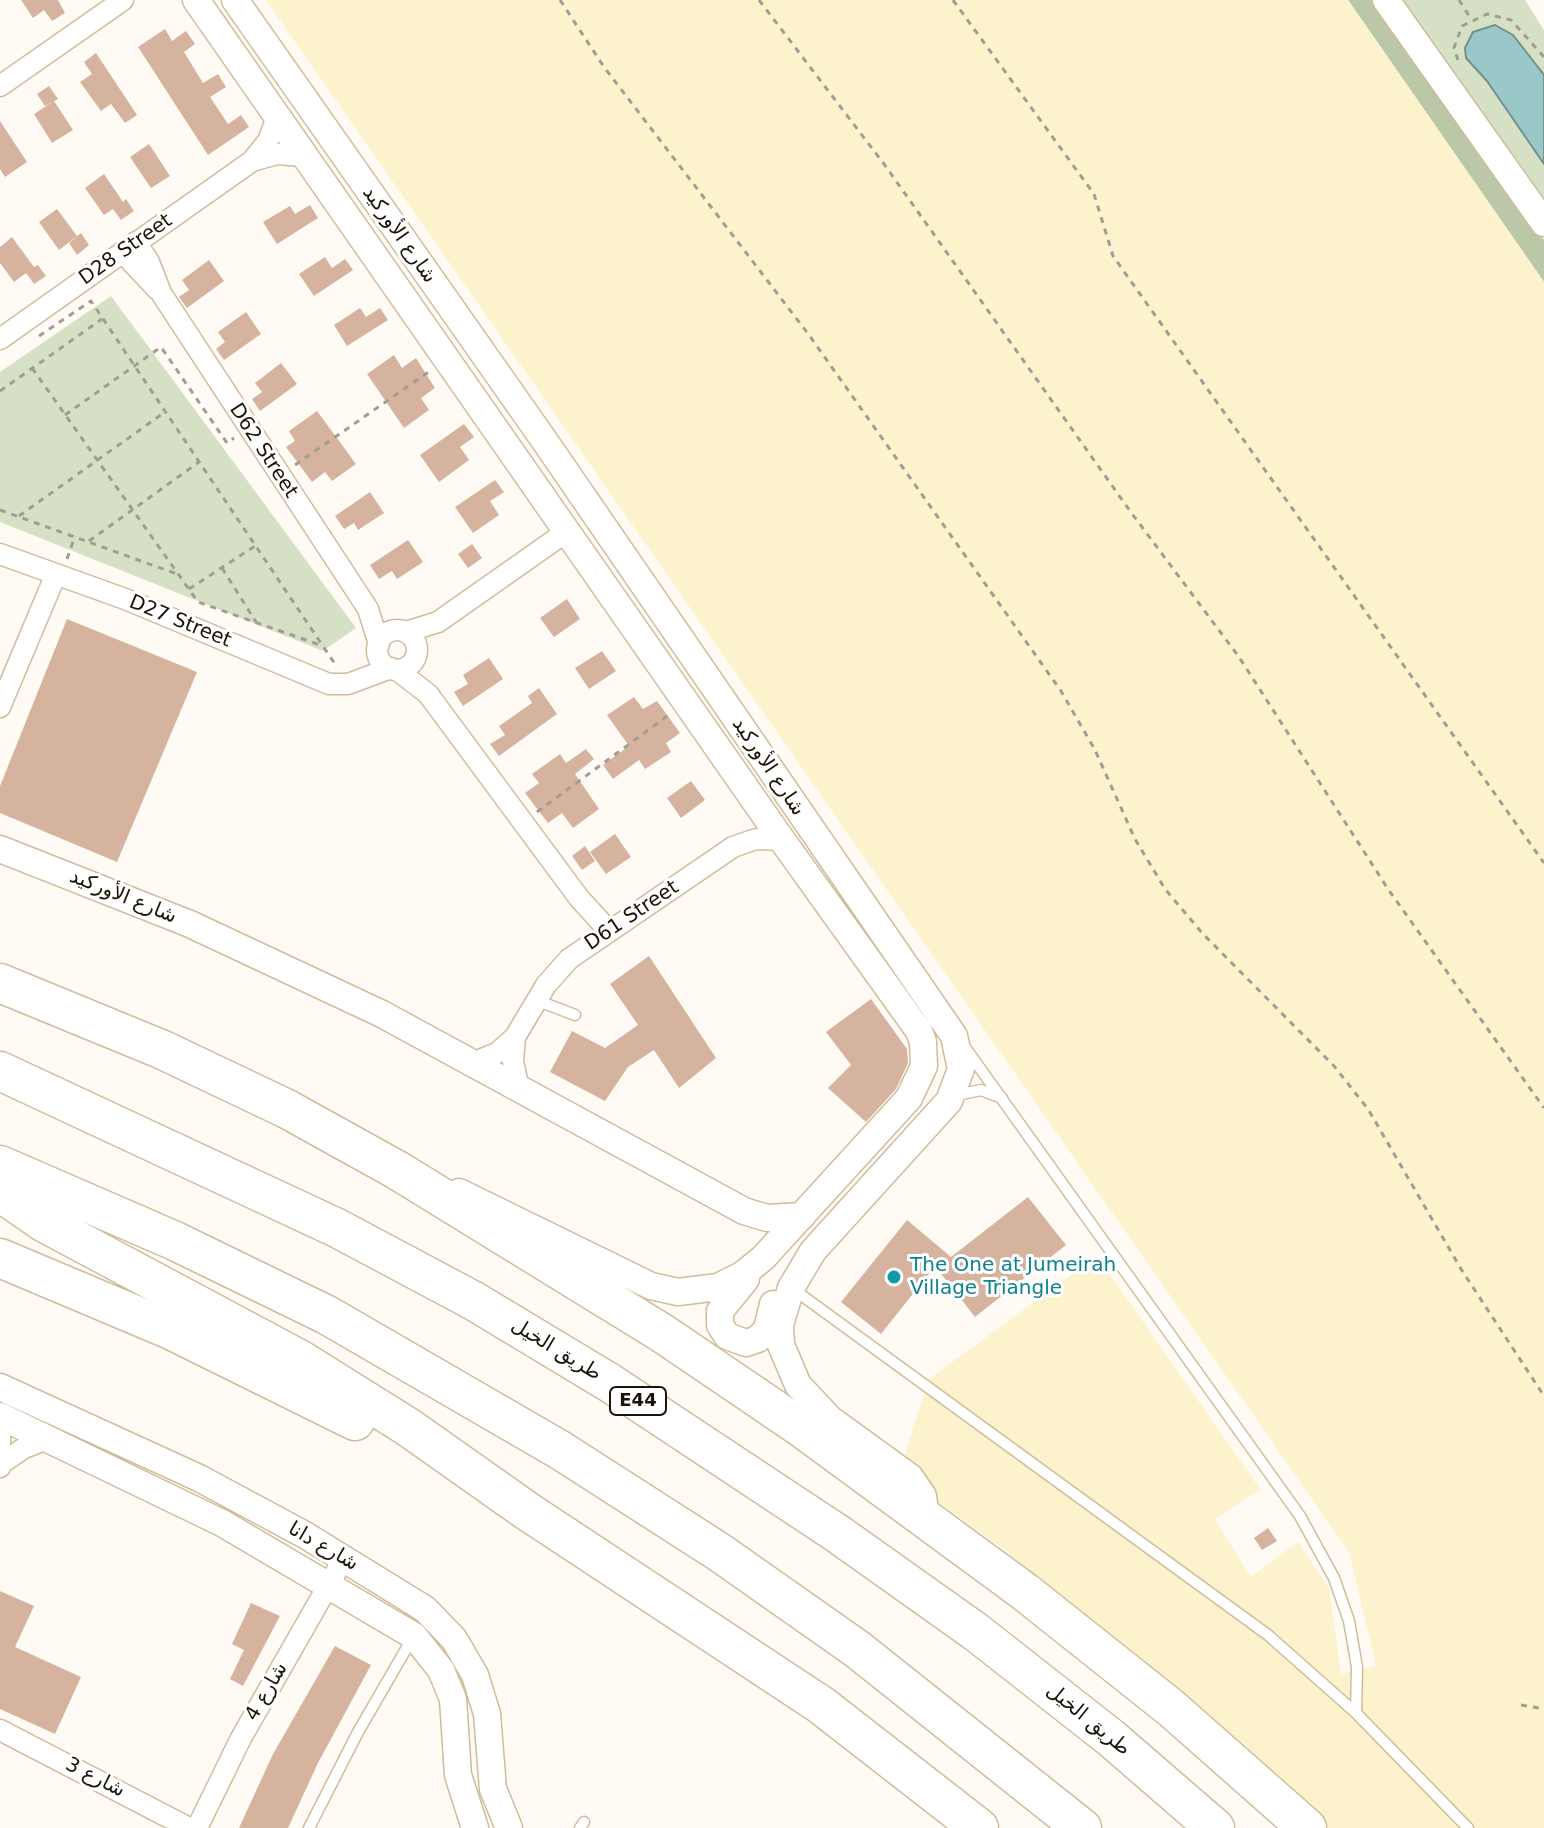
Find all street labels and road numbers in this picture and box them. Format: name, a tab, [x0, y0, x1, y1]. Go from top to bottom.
street label: شارع الأوركيد	[357, 182, 441, 288]
street label: D28 Street	[75, 209, 177, 291]
street label: D62 Street	[224, 399, 302, 503]
street label: D27 Street	[125, 591, 235, 653]
street label: شارع الأوركيد	[726, 713, 810, 821]
street label: شارع الأوركيد	[66, 865, 180, 929]
street label: D61 Street	[581, 876, 683, 956]
street label: طريق الخيل	[506, 1314, 606, 1386]
road number: E44	[610, 1387, 666, 1415]
street label: شارع دانا	[284, 1517, 362, 1577]
street label: شارع 4	[241, 1658, 293, 1726]
street label: طريق الخيل	[1041, 1679, 1135, 1761]
street label: شارع 3	[61, 1753, 129, 1803]

